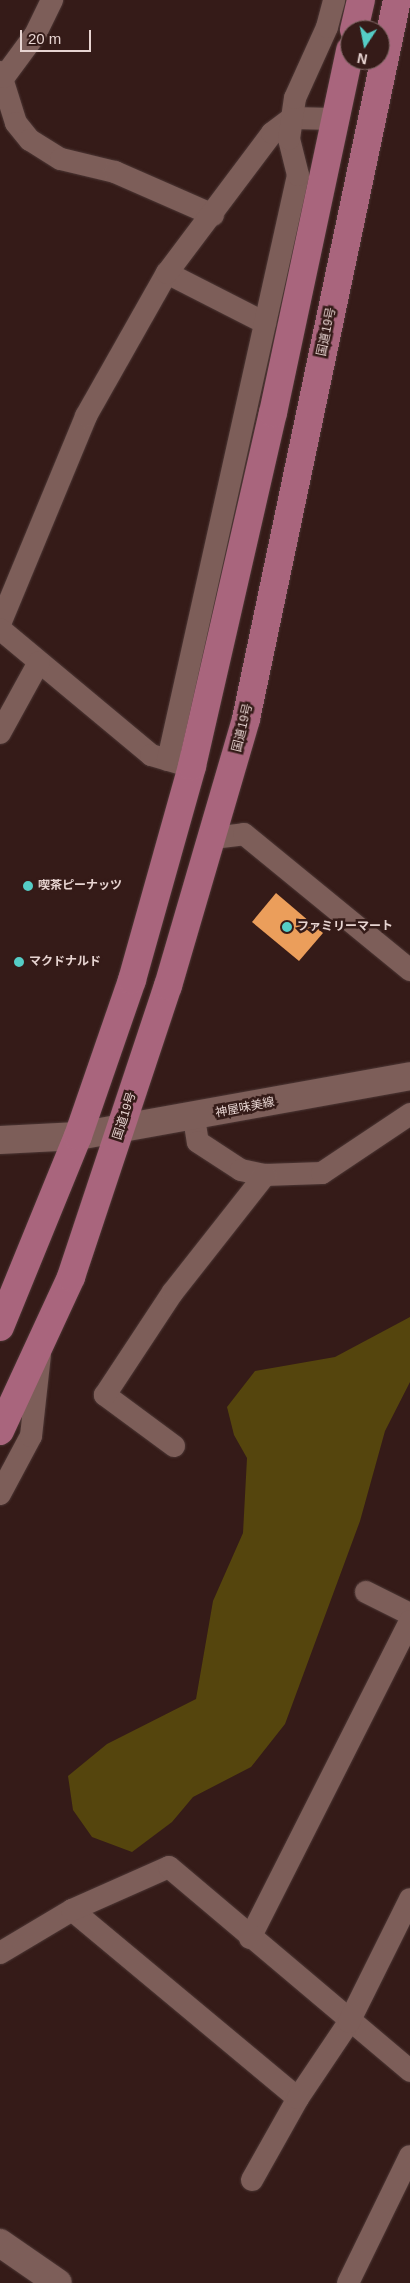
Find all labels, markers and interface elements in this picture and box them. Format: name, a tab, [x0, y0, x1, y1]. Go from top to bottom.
scale bar	[22, 20, 94, 52]
north arrow	[340, 20, 390, 70]
text: 20 m	[28, 30, 61, 47]
text: N	[356, 50, 369, 68]
street label: 国道19号	[315, 306, 339, 358]
street label: 国道19号	[230, 702, 256, 754]
place label: 喫茶ピーナッツ	[38, 879, 122, 893]
marker: 喫茶ピーナッツ	[22, 880, 34, 892]
place label: ファミリーマート	[297, 920, 393, 934]
marker: ファミリーマート	[281, 921, 293, 933]
place label: マクドナルド	[29, 955, 101, 969]
marker: マクドナルド	[13, 956, 25, 968]
street label: 国道19号	[111, 1090, 139, 1142]
street label: 神屋味美線	[214, 1095, 276, 1121]

